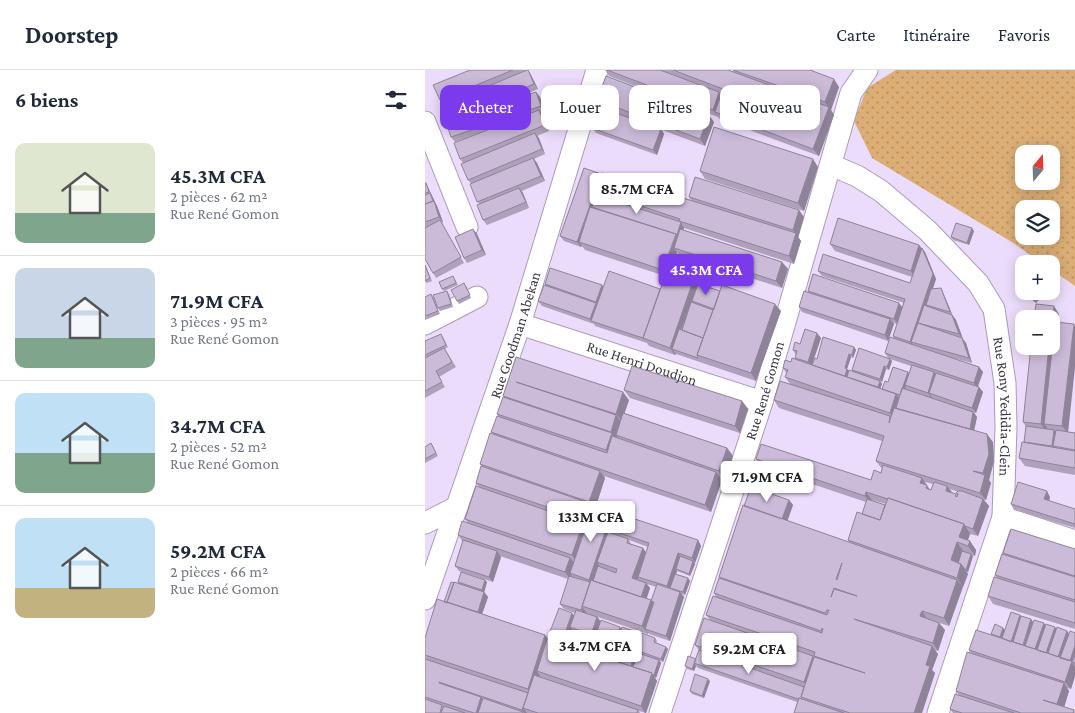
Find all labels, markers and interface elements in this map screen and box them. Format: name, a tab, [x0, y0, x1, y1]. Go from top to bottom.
text: Doorstep	[25, 21, 118, 48]
text: Carte	[836, 25, 875, 45]
text: Itinéraire	[903, 25, 970, 45]
text: Favoris	[998, 25, 1050, 45]
chip: Acheter	[440, 85, 531, 130]
chip: Louer	[541, 85, 619, 130]
chip: Filtres	[629, 85, 710, 130]
chip: Nouveau	[720, 85, 820, 130]
icon: filters	[382, 86, 410, 114]
text: 6 biens	[15, 88, 78, 112]
north arrow	[1015, 145, 1060, 190]
map controls	[1015, 145, 1060, 355]
icon: home	[55, 163, 115, 223]
text: 45.3M CFA	[170, 164, 265, 188]
pin: 85.7M CFA	[580, 172, 694, 215]
text: 85.7M CFA	[601, 180, 673, 197]
text: 2 pièces · 62 m²	[170, 188, 268, 205]
button: layers	[1015, 200, 1060, 245]
text: Rue René Gomon	[170, 205, 279, 222]
pin: 45.3M CFA	[649, 254, 763, 296]
button: +	[1015, 255, 1060, 300]
text: 45.3M CFA	[670, 261, 742, 278]
street label: Rue Goodman Abekan	[487, 270, 543, 401]
icon: home	[55, 288, 115, 348]
text: 71.9M CFA	[170, 289, 263, 313]
button: −	[1015, 310, 1060, 355]
text: 3 pièces · 95 m²	[170, 313, 268, 330]
text: Rue René Gomon	[170, 330, 279, 347]
street label: Rue Rony Yedidia-Clein	[990, 336, 1014, 476]
street label: Rue Henri Doudjon	[585, 338, 699, 388]
street label: Rue René Gomon	[742, 339, 787, 442]
icon: home	[55, 413, 115, 473]
text: 34.7M CFA	[170, 414, 265, 438]
text: 2 pièces · 52 m²	[170, 438, 267, 455]
text: Rue René Gomon	[170, 455, 279, 472]
pin: 71.9M CFA	[710, 460, 824, 503]
text: 71.9M CFA	[732, 468, 802, 485]
pin: 133M CFA	[539, 500, 643, 543]
text: 133M CFA	[558, 508, 624, 525]
icon: home	[55, 538, 115, 598]
text: 59.2M CFA	[170, 539, 266, 563]
text: 2 pièces · 66 m²	[170, 563, 268, 580]
text: Rue René Gomon	[170, 580, 279, 597]
pin: 34.7M CFA	[538, 630, 652, 672]
pin: 59.2M CFA	[692, 632, 806, 675]
text: 34.7M CFA	[559, 637, 631, 654]
text: 59.2M CFA	[713, 640, 785, 657]

